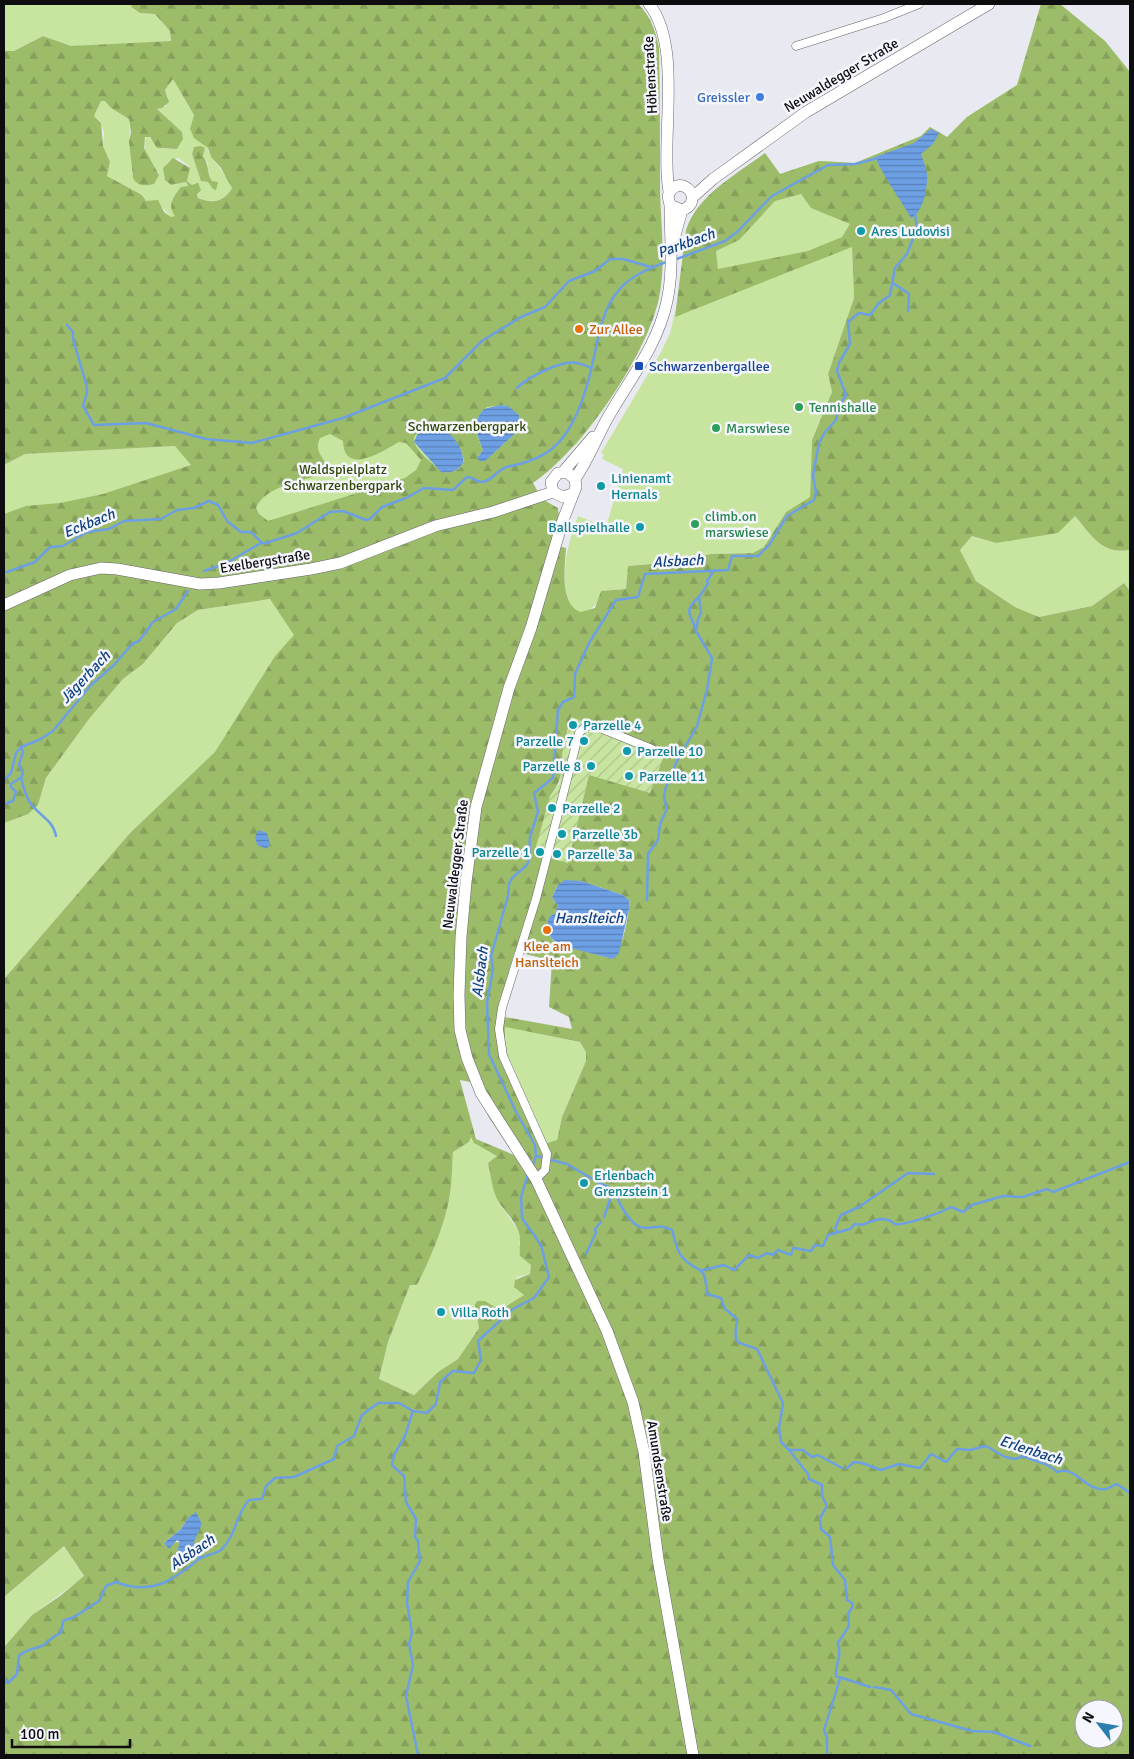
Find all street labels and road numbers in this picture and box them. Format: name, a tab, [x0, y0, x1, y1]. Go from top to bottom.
street label: Neuwaldegger Straße	[781, 35, 901, 116]
street label: Höhenstraße	[640, 36, 661, 114]
street label: Exelbergstraße	[219, 546, 311, 577]
street label: Neuwaldegger Straße	[439, 798, 472, 930]
street label: Amundsenstraße	[643, 1419, 676, 1523]

